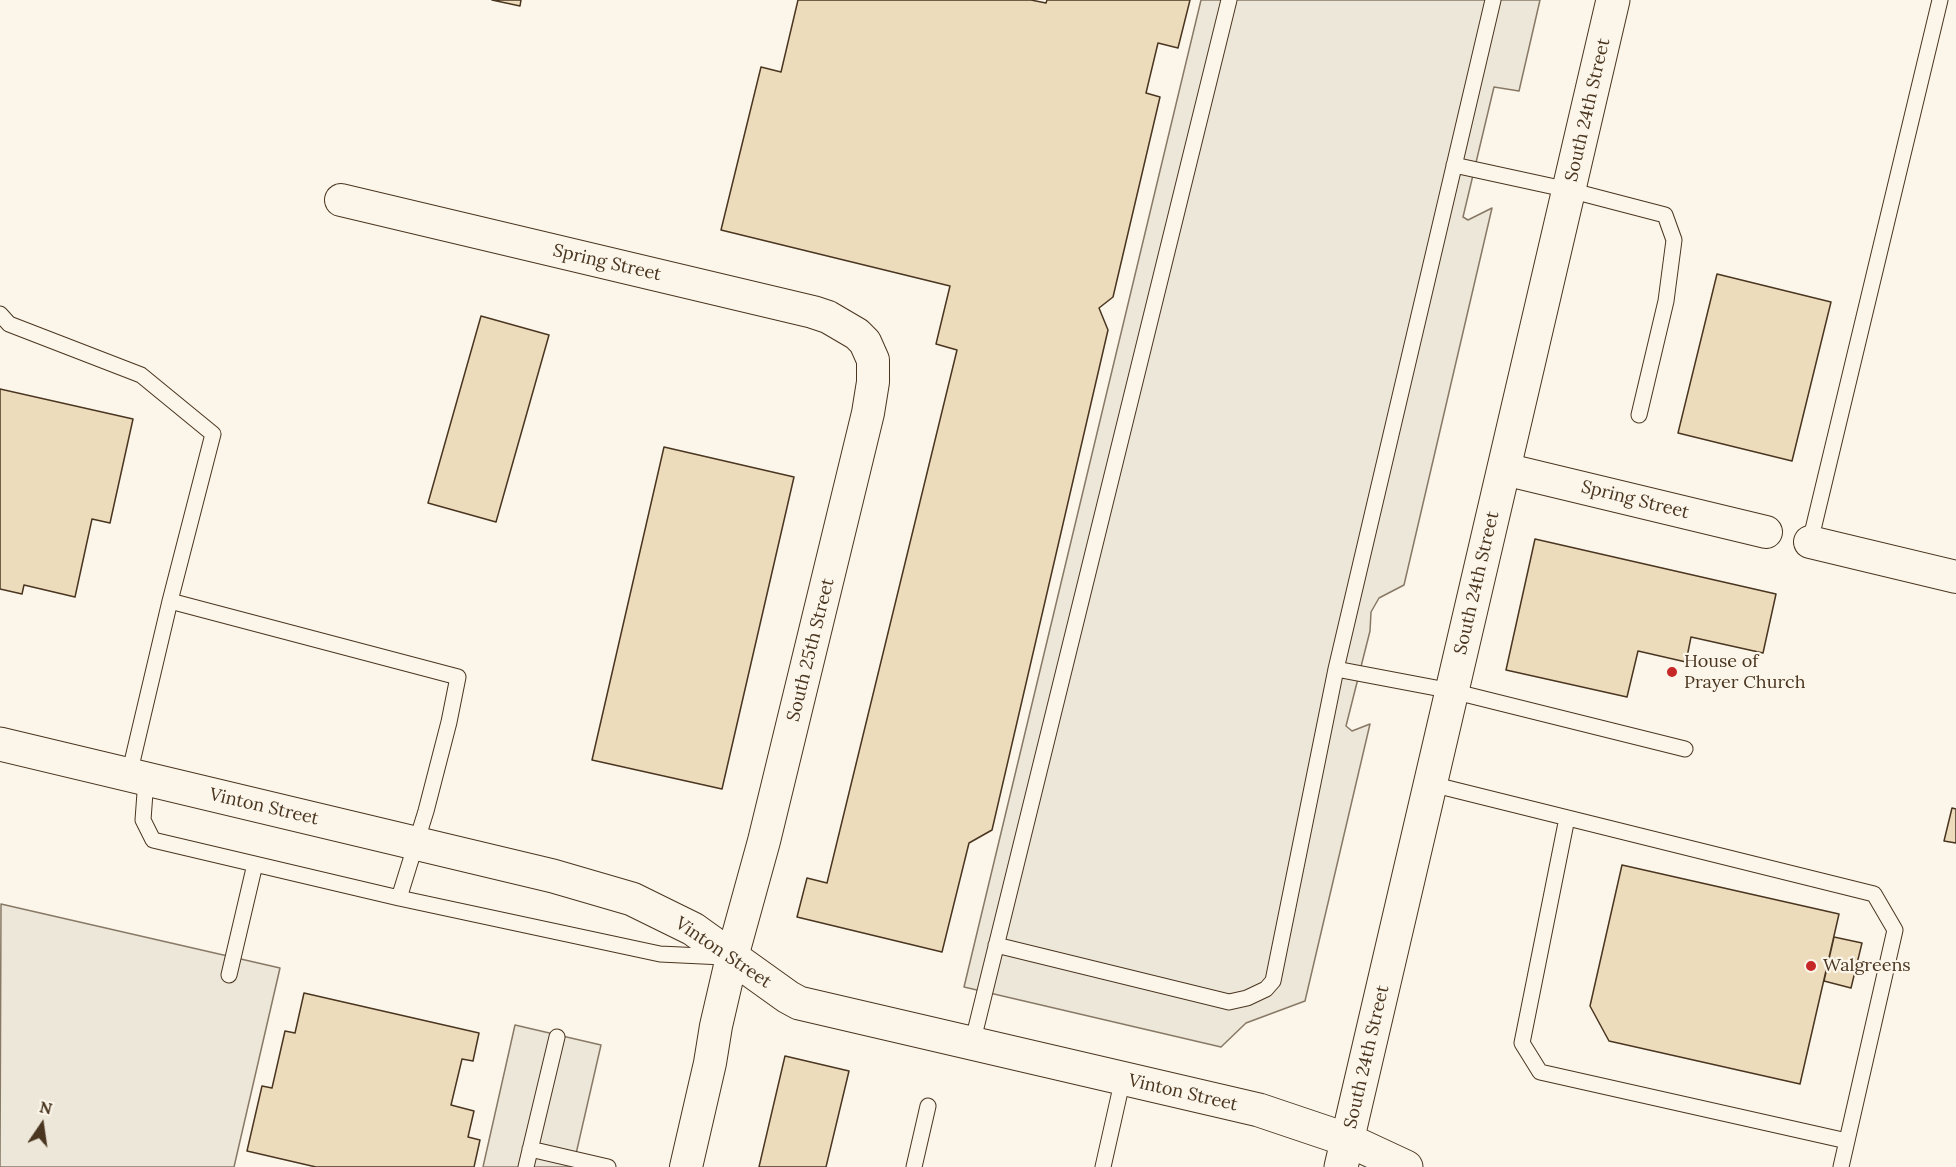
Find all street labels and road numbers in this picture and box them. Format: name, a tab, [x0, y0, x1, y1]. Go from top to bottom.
street label: South 24th Street	[1561, 36, 1615, 184]
street label: Spring Street	[551, 240, 663, 286]
street label: Spring Street	[1579, 476, 1691, 524]
street label: South 24th Street	[1450, 509, 1504, 657]
street label: South 25th Street	[783, 576, 839, 724]
street label: Vinton Street	[207, 784, 321, 830]
street label: Vinton Street	[671, 913, 775, 993]
street label: South 24th Street	[1340, 983, 1394, 1131]
street label: Vinton Street	[1126, 1070, 1240, 1116]

